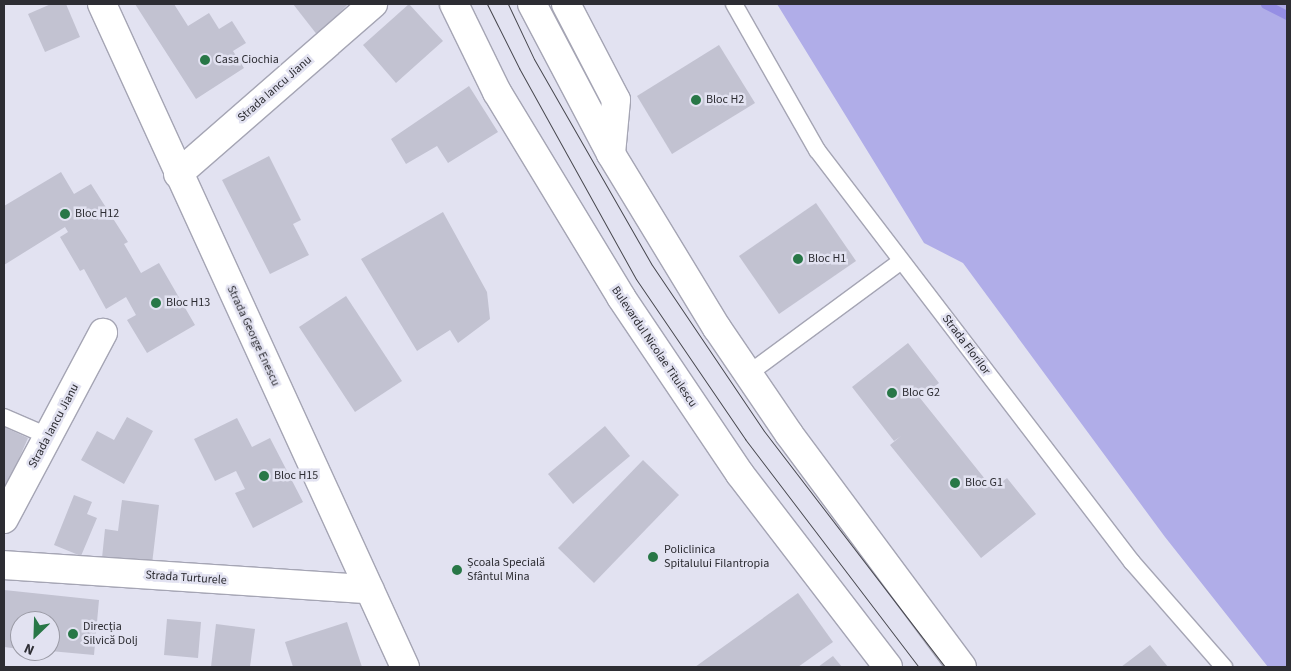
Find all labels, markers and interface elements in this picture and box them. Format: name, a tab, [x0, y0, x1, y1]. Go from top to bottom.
place label: Casa Ciochia	[215, 53, 279, 67]
street label: Strada Iancu Jianu	[235, 53, 315, 125]
marker: Casa Ciochia	[199, 54, 211, 66]
place label: Bloc H2	[706, 93, 744, 107]
marker: Bloc H2	[690, 94, 702, 106]
place label: Bloc H12	[75, 207, 119, 221]
marker: Bloc H12	[59, 208, 71, 220]
place label: Bloc H1	[808, 252, 846, 266]
marker: Bloc H1	[792, 253, 804, 265]
street label: Strada George Enescu	[223, 283, 283, 389]
street label: Bulevardul Nicolae Titulescu	[608, 284, 700, 410]
place label: Bloc H13	[166, 296, 210, 310]
marker: Bloc H13	[150, 297, 162, 309]
street label: Strada Florilor	[939, 312, 993, 378]
street label: Strada Iancu Jianu	[26, 381, 82, 471]
place label: Bloc G2	[902, 386, 940, 400]
marker: Bloc G2	[886, 387, 898, 399]
place label: Bloc H15	[274, 469, 318, 483]
marker: Bloc H15	[258, 470, 270, 482]
place label: Bloc G1	[965, 476, 1003, 490]
marker: Bloc G1	[949, 477, 961, 489]
place label: Policlinica Spitalului Filantropia	[664, 543, 769, 571]
marker: Policlinica Spitalului Filantropia	[646, 550, 660, 564]
place label: Școala Specială Sfântul Mina	[467, 556, 545, 584]
marker: Școala Specială Sfântul Mina	[451, 564, 463, 576]
street label: Strada Turturele	[145, 568, 227, 588]
north arrow	[10, 611, 60, 661]
place label: Direcția Silvică Dolj	[83, 620, 138, 648]
marker: Direcția Silvică Dolj	[67, 628, 79, 640]
text: N	[21, 638, 38, 660]

